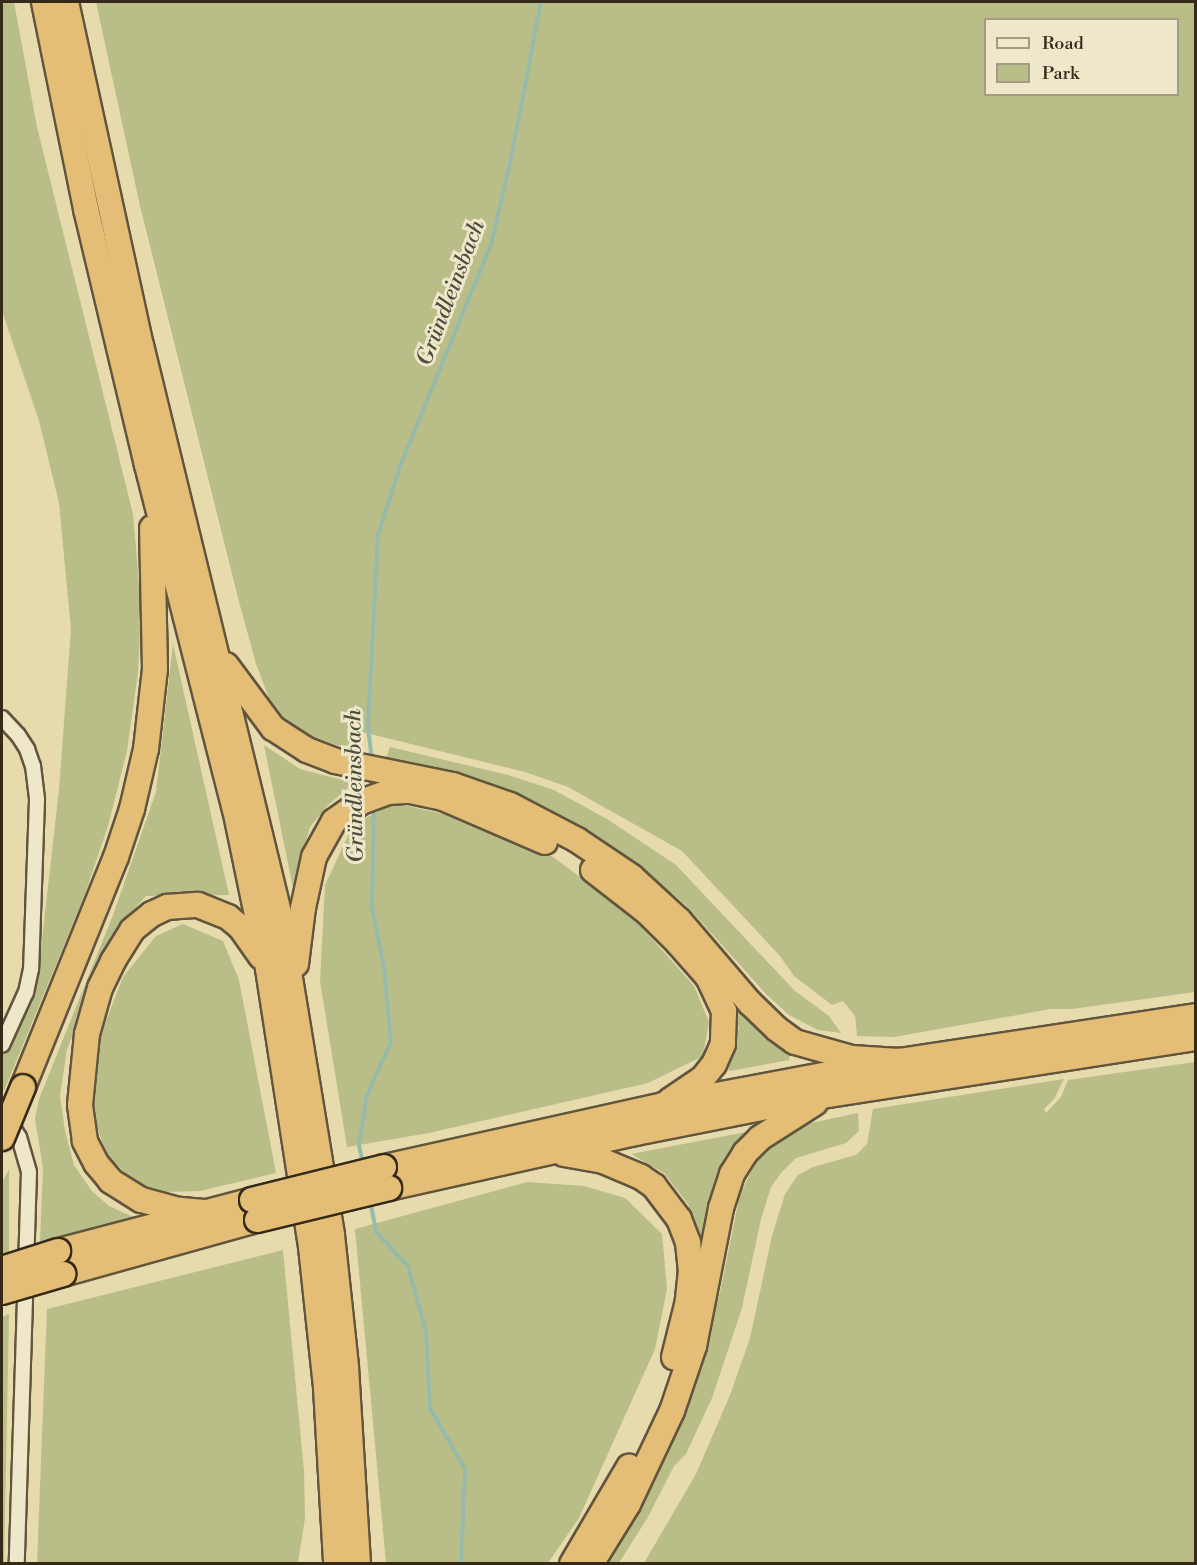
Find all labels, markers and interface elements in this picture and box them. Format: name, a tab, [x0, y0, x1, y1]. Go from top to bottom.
legend	[984, 18, 1179, 96]
text: Road	[1042, 32, 1084, 55]
text: Park	[1042, 62, 1079, 85]
water label: Gründleinsbach	[411, 217, 491, 369]
water label: Gründleinsbach	[340, 709, 370, 863]

